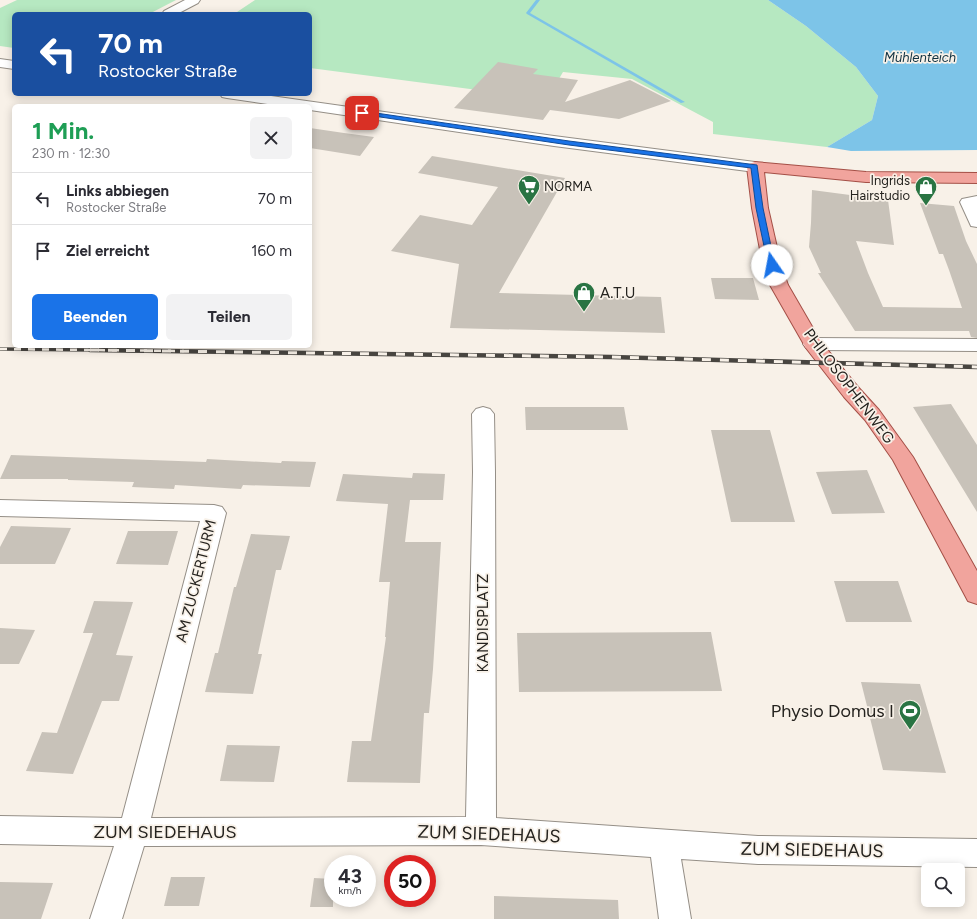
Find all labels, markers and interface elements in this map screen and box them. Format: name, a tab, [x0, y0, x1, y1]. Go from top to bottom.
text: 70 m	[98, 26, 163, 60]
icon: left	[32, 28, 84, 80]
water label: Mühlenteich	[884, 50, 956, 65]
text: Rostocker Straße	[98, 60, 237, 82]
pin	[345, 96, 379, 130]
icon: arrive	[351, 102, 373, 124]
text: 1 Min.	[32, 116, 94, 145]
button: close	[250, 117, 292, 159]
text: 230 m · 12:30	[32, 146, 110, 161]
supermarket icon: NORMA	[516, 173, 542, 206]
place label: Ingrids Hairstudio	[850, 173, 910, 203]
shop icon: Ingrids Hairstudio	[913, 174, 939, 207]
place label: NORMA	[544, 179, 592, 194]
text: Links abbiegen	[66, 182, 169, 200]
icon: left	[32, 188, 54, 210]
text: 70 m	[258, 190, 292, 208]
text: Rostocker Straße	[66, 200, 166, 215]
icon: arrive	[32, 240, 54, 262]
text: Ziel erreicht	[66, 242, 150, 260]
text: 160 m	[251, 242, 292, 260]
position arrow	[751, 244, 793, 286]
shop icon: A.T.U	[571, 280, 597, 313]
place label: A.T.U	[600, 284, 635, 302]
button: Beenden	[32, 294, 158, 340]
button: Teilen	[166, 294, 292, 340]
street label: PHILOSOPHENWEG	[800, 325, 898, 447]
street label: AM ZUCKERTURM	[172, 518, 220, 644]
street label: KANDISPLATZ	[474, 574, 492, 672]
sports icon: Physio Domus I	[897, 698, 923, 731]
place label: Physio Domus I	[771, 700, 894, 722]
street label: ZUM SIEDEHAUS	[93, 821, 237, 843]
street label: ZUM SIEDEHAUS	[417, 821, 561, 847]
street label: ZUM SIEDEHAUS	[740, 838, 884, 862]
speed limit sign: 50	[384, 855, 436, 907]
map controls	[921, 863, 965, 907]
button: search	[921, 863, 965, 907]
text: 43	[338, 864, 362, 888]
text: km/h	[339, 884, 361, 897]

